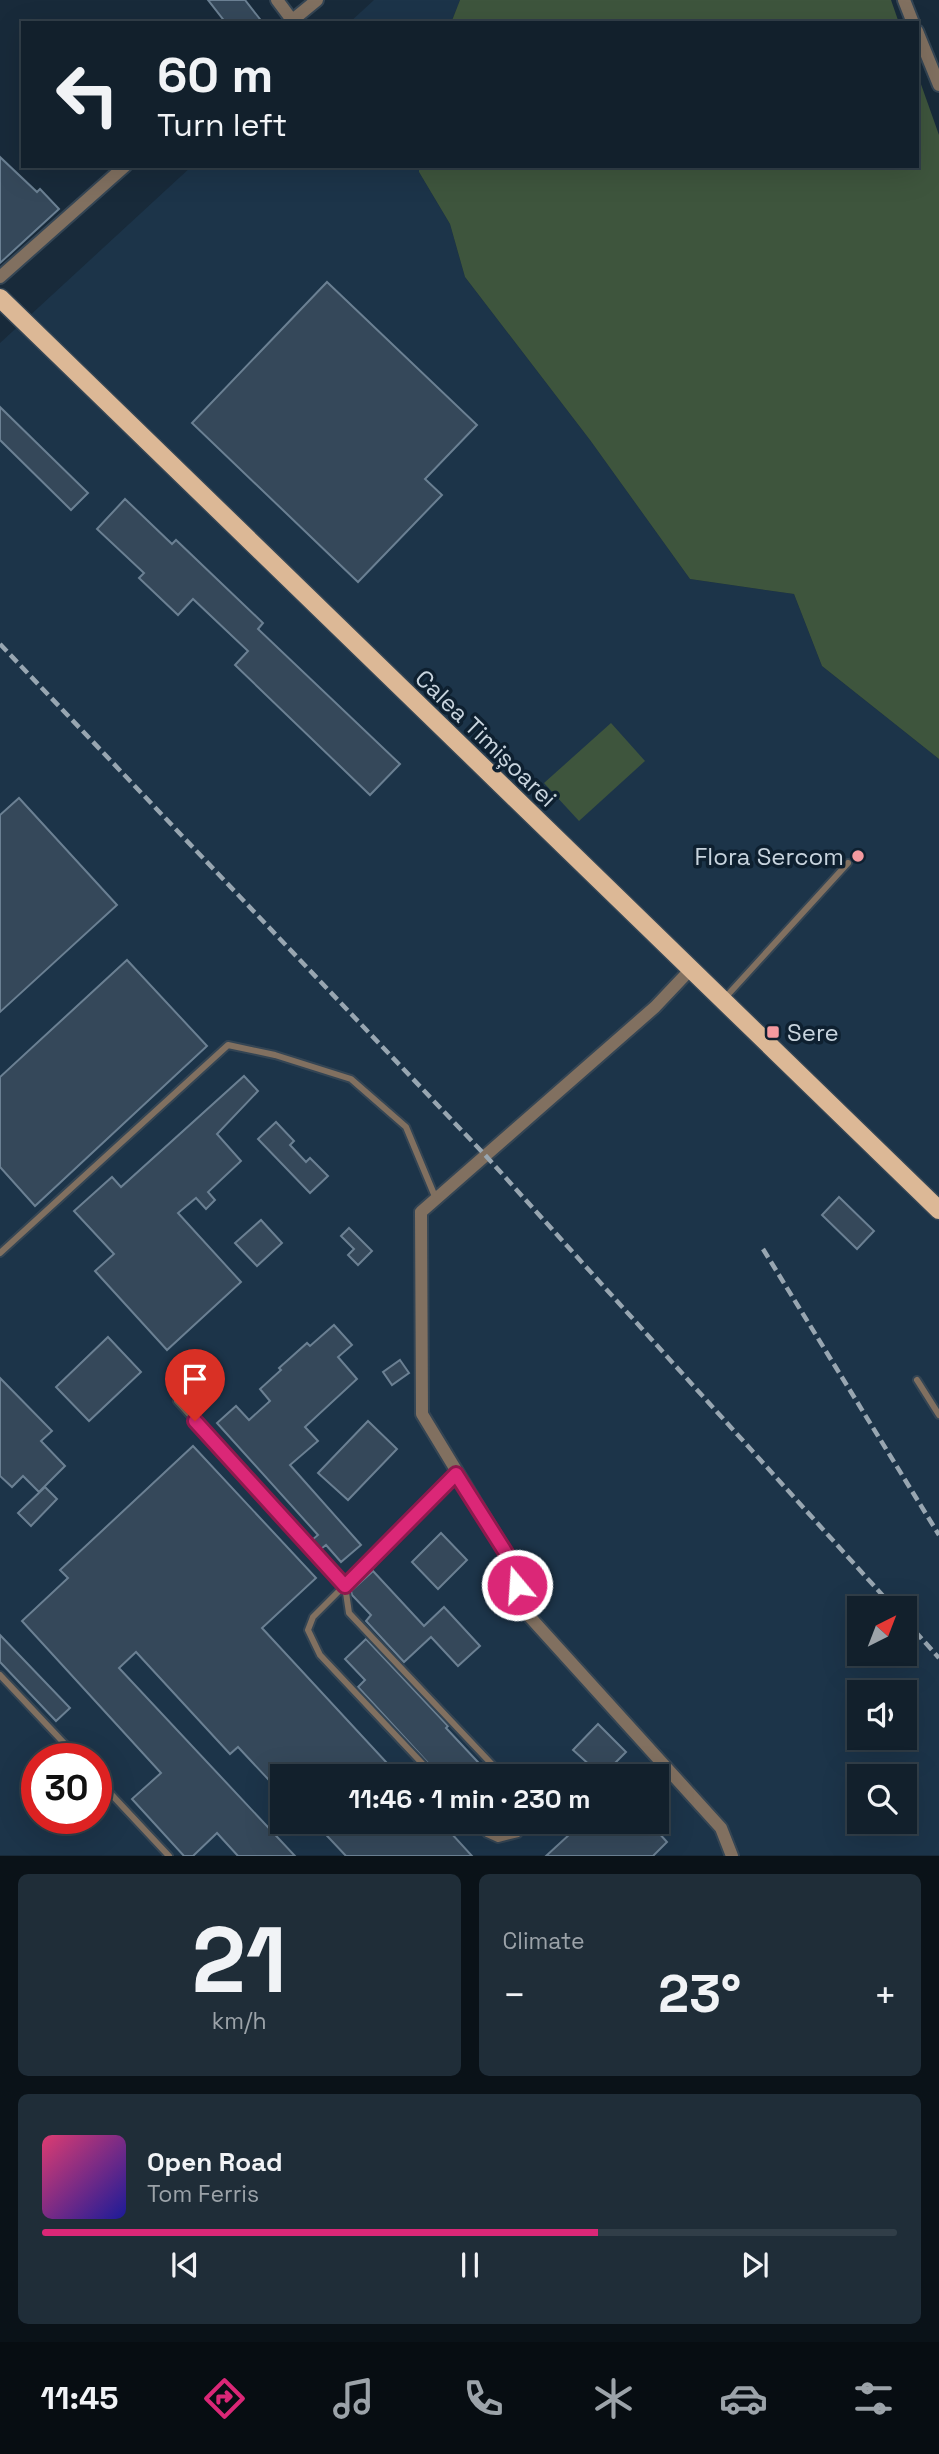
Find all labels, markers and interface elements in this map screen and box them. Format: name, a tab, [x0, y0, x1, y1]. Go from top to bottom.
text: 60 m	[157, 44, 273, 106]
icon: left	[42, 49, 133, 140]
text: Turn left	[157, 105, 287, 145]
street label: Calea Timișoarei	[409, 663, 563, 813]
place label: Flora Sercom	[694, 841, 844, 872]
marker: Flora Sercom	[850, 848, 866, 864]
place label: Sere	[787, 1017, 839, 1048]
marker: Sere	[765, 1024, 781, 1040]
pin	[165, 1349, 225, 1421]
icon: arrive	[176, 1360, 214, 1398]
position arrow	[480, 1548, 554, 1622]
north arrow	[847, 1596, 917, 1666]
map controls	[847, 1596, 917, 1834]
button: sound	[847, 1680, 917, 1750]
speed limit sign: 30	[21, 1743, 112, 1834]
button: search	[847, 1764, 917, 1834]
text: 11:46 · 1 min · 230 m	[348, 1782, 591, 1816]
text: 21	[192, 1902, 287, 2019]
text: Climate	[503, 1926, 585, 1956]
text: 23°	[658, 1961, 741, 2027]
text: −	[503, 1971, 526, 2019]
text: +	[873, 1971, 897, 2019]
text: km/h	[212, 2006, 267, 2036]
text: Open Road	[147, 2145, 283, 2179]
text: Tom Ferris	[147, 2179, 259, 2209]
icon: previous	[166, 2246, 204, 2284]
icon: pause	[451, 2246, 489, 2284]
icon: next	[736, 2246, 774, 2284]
icon: directions	[200, 2374, 249, 2423]
icon: music	[329, 2374, 378, 2423]
icon: phone	[459, 2374, 508, 2423]
icon: climate	[589, 2374, 638, 2423]
icon: car	[719, 2374, 768, 2423]
icon: filters	[849, 2374, 898, 2423]
text: 11:45	[40, 2378, 119, 2418]

